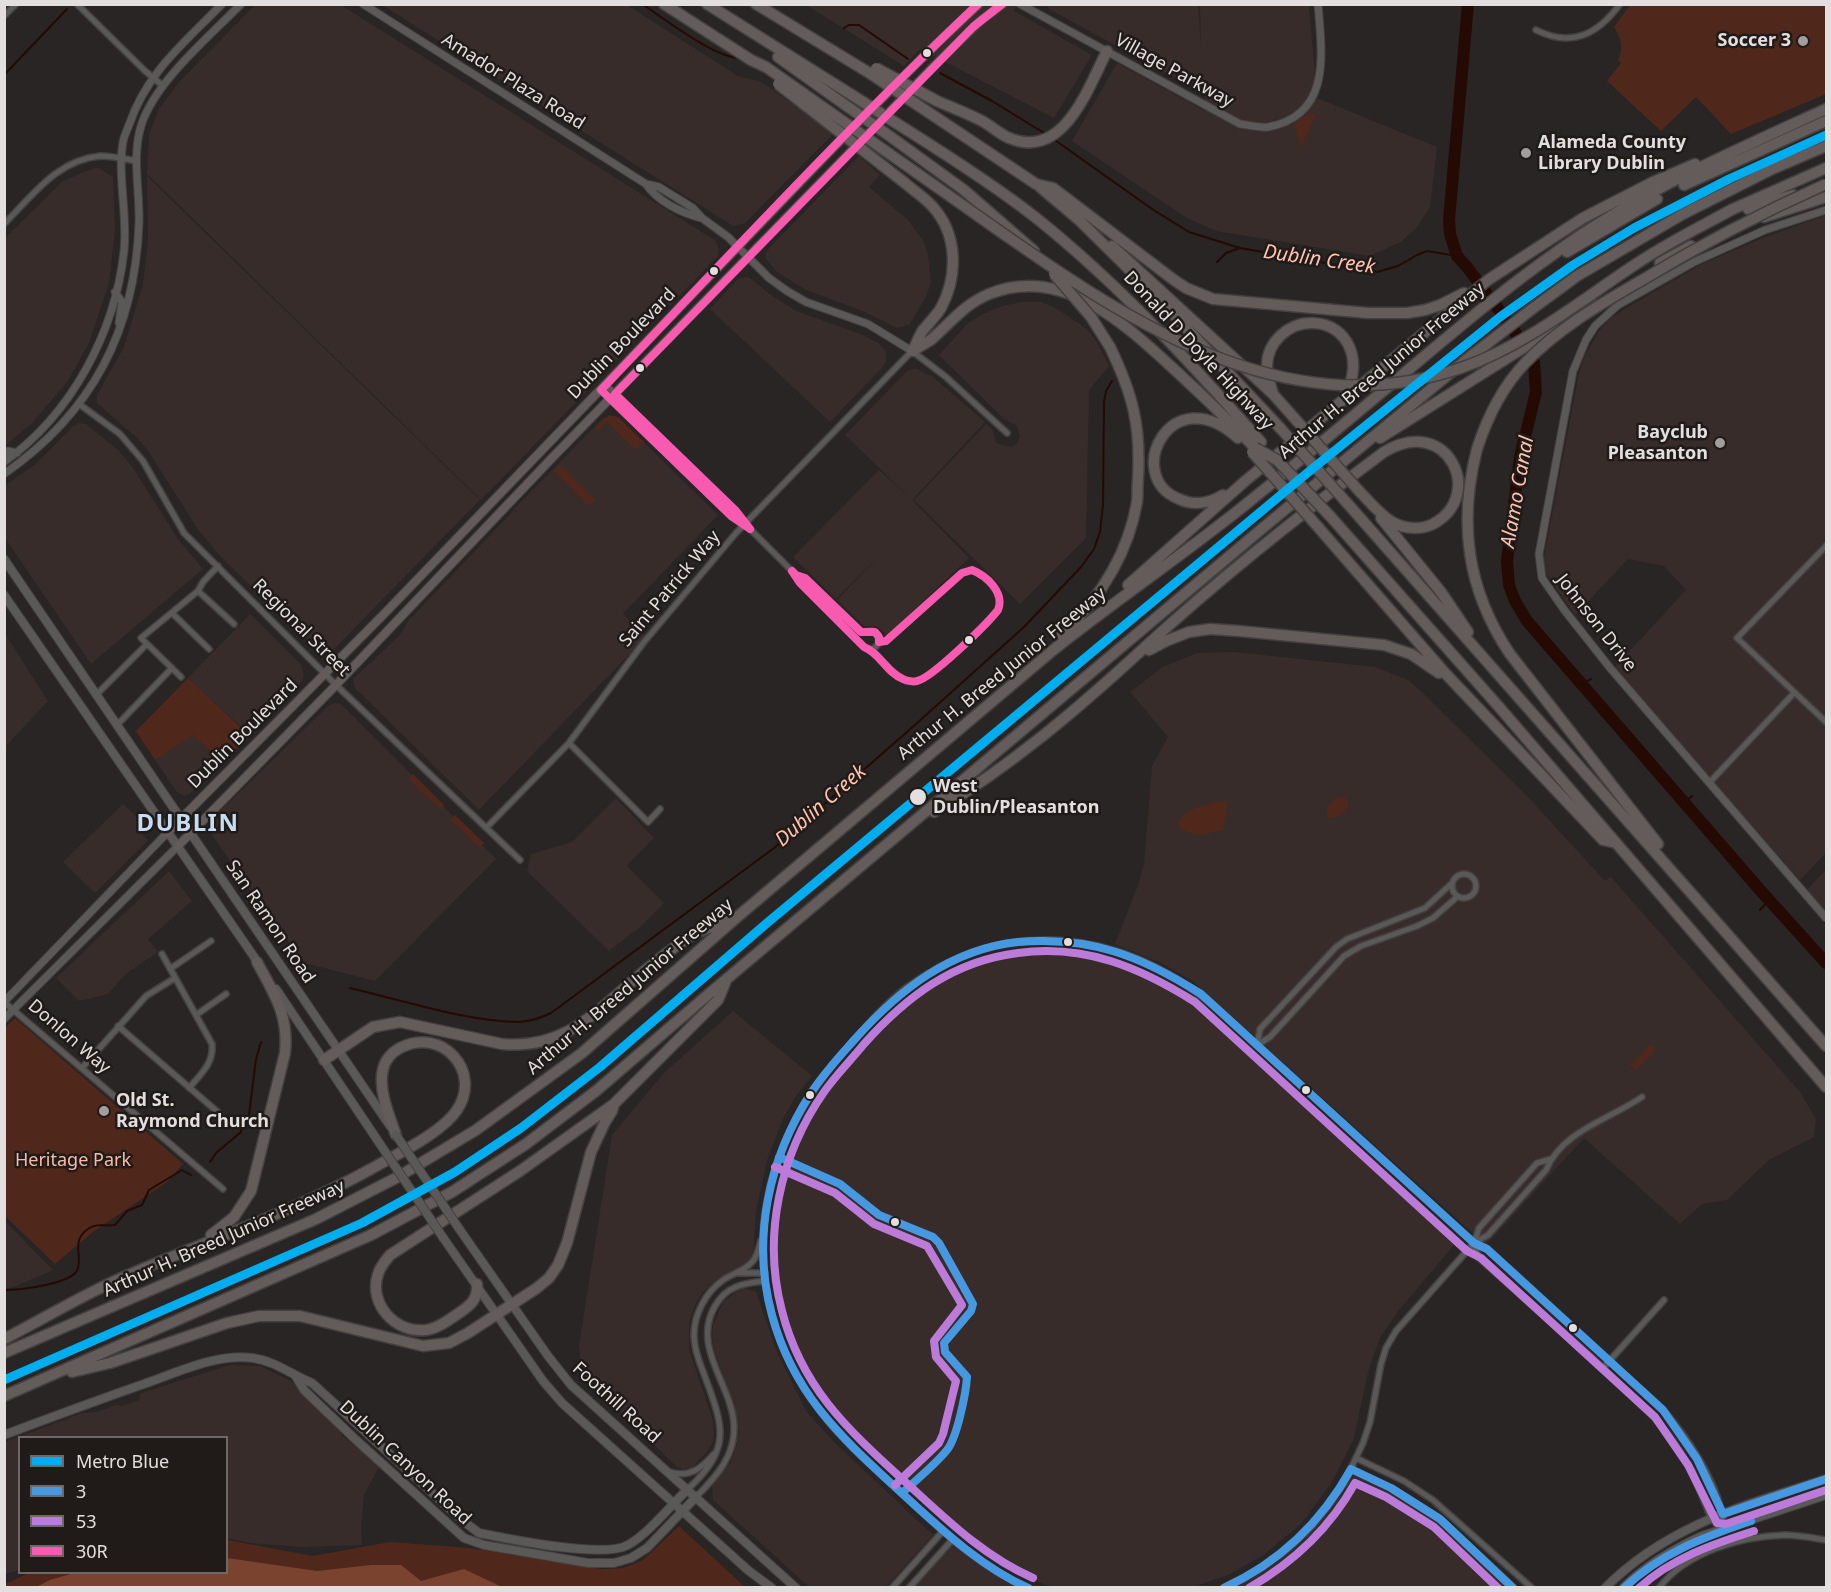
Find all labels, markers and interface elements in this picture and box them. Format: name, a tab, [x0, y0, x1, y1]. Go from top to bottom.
street label: Amador Plaza Road	[437, 29, 589, 135]
street label: Village Parkway	[1111, 30, 1237, 112]
place label: Soccer 3	[1717, 30, 1791, 52]
marker: Soccer 3	[1796, 34, 1810, 48]
unlabelled marker	[921, 47, 933, 59]
place label: Alameda County Library Dublin	[1538, 132, 1686, 174]
marker: Alameda County Library Dublin	[1519, 146, 1533, 160]
water label: Dublin Creek	[1261, 240, 1377, 280]
unlabelled marker	[708, 265, 720, 277]
street label: Donald D Doyle Highway	[1119, 267, 1277, 435]
street label: Arthur H. Breed Junior Freeway	[1275, 279, 1489, 463]
street label: Dublin Boulevard	[564, 284, 680, 404]
unlabelled marker	[634, 362, 646, 374]
place label: Bayclub Pleasanton	[1608, 422, 1708, 464]
water label: Alamo Canal	[1496, 434, 1540, 550]
marker: Bayclub Pleasanton	[1713, 436, 1727, 450]
street label: Saint Patrick Way	[615, 526, 725, 652]
street label: Johnson Drive	[1551, 570, 1641, 676]
street label: Regional Street	[248, 575, 354, 681]
street label: Arthur H. Breed Junior Freeway	[893, 583, 1111, 765]
unlabelled marker	[963, 634, 975, 646]
street label: Dublin Boulevard	[184, 675, 302, 793]
water label: Dublin Creek	[771, 760, 871, 852]
place label: West Dublin/Pleasanton	[933, 776, 1100, 818]
marker: West Dublin/Pleasanton	[908, 787, 928, 807]
district label: DUBLIN	[137, 810, 239, 838]
street label: San Ramon Road	[221, 856, 319, 988]
street label: Arthur H. Breed Junior Freeway	[523, 895, 737, 1079]
unlabelled marker	[1062, 936, 1074, 948]
street label: Donlon Way	[23, 995, 115, 1079]
unlabelled marker	[1300, 1084, 1312, 1096]
unlabelled marker	[804, 1089, 816, 1101]
place label: Old St. Raymond Church	[116, 1090, 269, 1132]
marker: Old St. Raymond Church	[97, 1104, 111, 1118]
park label: Heritage Park	[15, 1150, 131, 1172]
street label: Arthur H. Breed Junior Freeway	[100, 1176, 348, 1302]
unlabelled marker	[889, 1216, 901, 1228]
unlabelled marker	[1567, 1322, 1579, 1334]
street label: Foothill Road	[568, 1358, 664, 1448]
street label: Dublin Canyon Road	[335, 1396, 475, 1530]
legend	[18, 1436, 228, 1574]
text: Metro Blue	[76, 1449, 169, 1473]
text: 3	[76, 1479, 86, 1503]
text: 53	[76, 1509, 97, 1533]
text: 30R	[76, 1539, 108, 1563]

